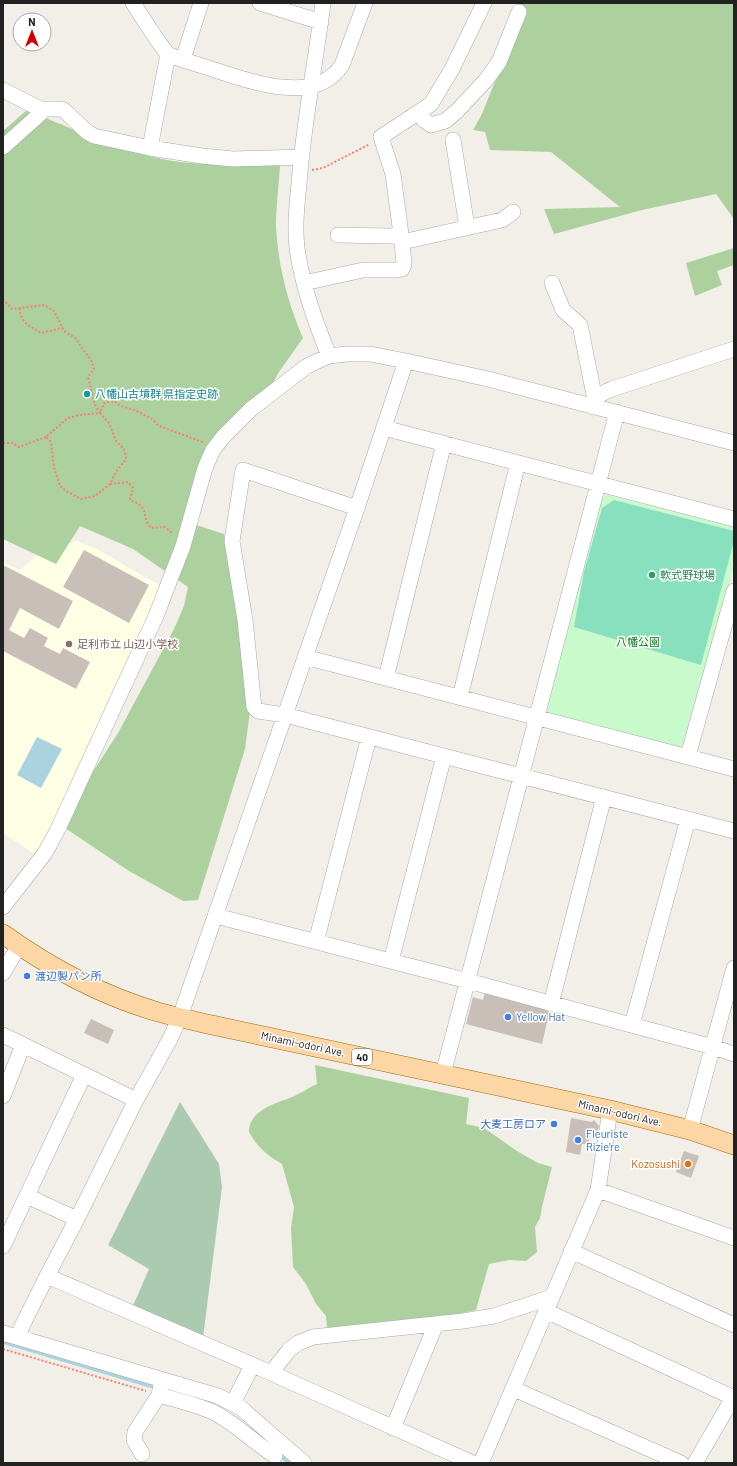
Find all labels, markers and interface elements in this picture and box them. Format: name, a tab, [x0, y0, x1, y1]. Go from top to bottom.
north arrow	[12, 12, 52, 52]
text: N	[28, 15, 36, 28]
place label: 八幡山古墳群 県指定史跡	[95, 387, 218, 400]
marker: 八幡山古墳群 県指定史跡	[82, 389, 92, 399]
place label: 軟式野球場	[660, 568, 715, 581]
marker: 軟式野球場	[647, 570, 657, 580]
park label: 八幡公園	[616, 635, 660, 648]
place label: 足利市立 山辺小学校	[77, 637, 178, 650]
marker: 足利市立 山辺小学校	[64, 639, 74, 649]
place label: 渡辺製パン所	[35, 969, 103, 982]
marker: 渡辺製パン所	[22, 971, 32, 981]
place label: Yellow Hat	[516, 1010, 565, 1023]
marker: Yellow Hat	[503, 1012, 513, 1022]
street label: Minami-odori Ave.	[260, 1028, 346, 1059]
road number: 40	[352, 1049, 372, 1065]
street label: Minami-odori Ave.	[577, 1097, 663, 1128]
place label: 大麦工房ロア	[480, 1117, 546, 1130]
marker: 大麦工房ロア	[549, 1119, 559, 1129]
place label: Fleuriste Rizie're	[586, 1127, 628, 1153]
marker: Fleuriste Rizie're	[573, 1135, 583, 1145]
place label: Kozosushi	[631, 1157, 680, 1170]
marker: Kozosushi	[683, 1159, 693, 1169]

